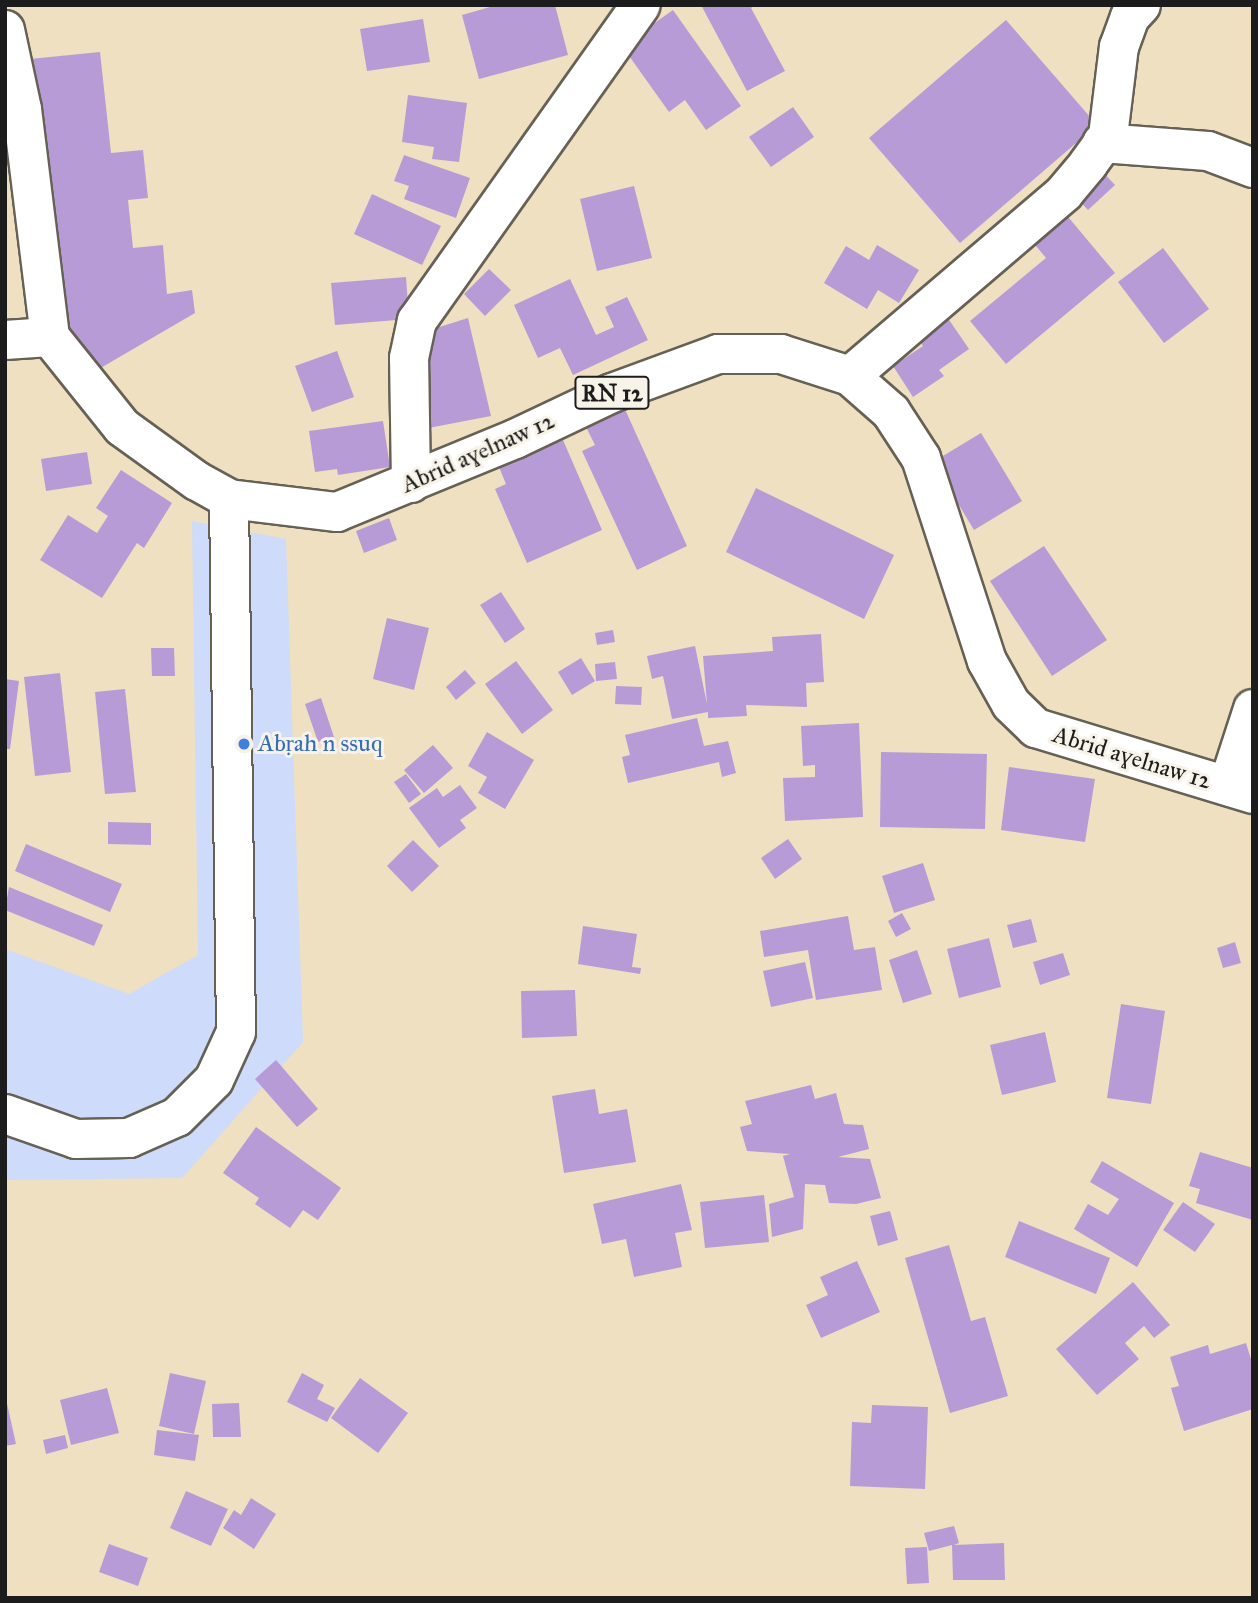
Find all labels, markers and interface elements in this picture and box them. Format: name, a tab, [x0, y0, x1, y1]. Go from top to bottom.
road number: RN 12	[574, 374, 650, 412]
street label: Abrid aɣelnaw 12	[397, 406, 559, 500]
street label: Abrid aɣelnaw 12	[1049, 720, 1215, 796]
place label: Abṛah n ssuq	[258, 730, 382, 758]
marker: Abṛah n ssuq	[236, 736, 252, 752]

